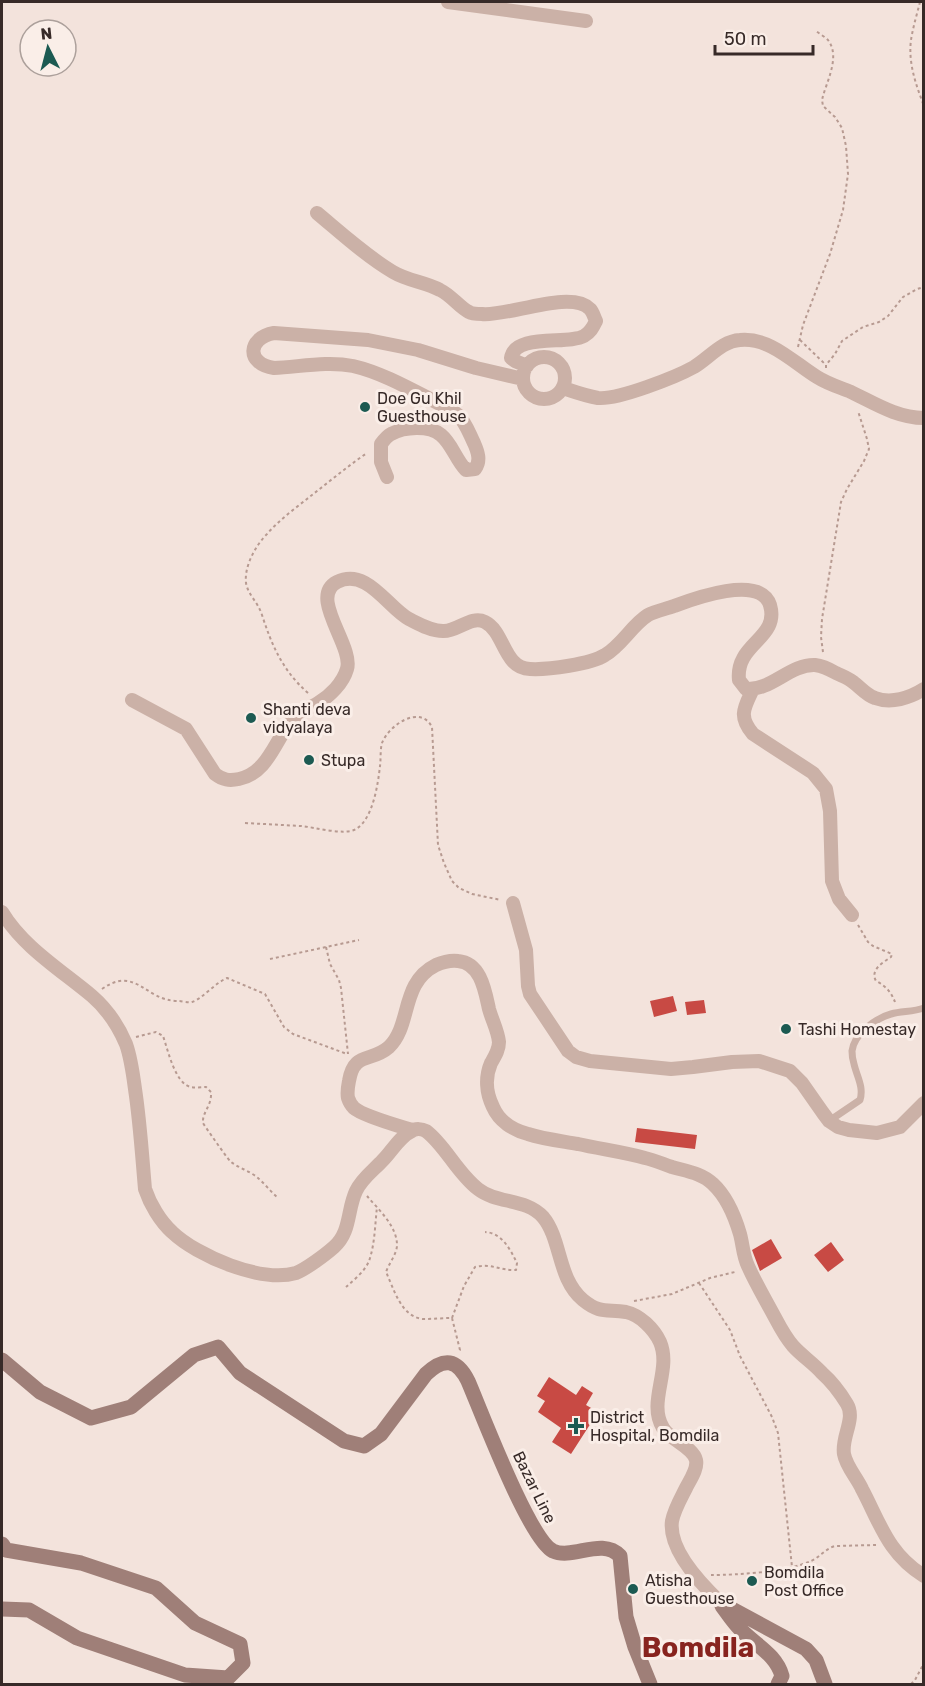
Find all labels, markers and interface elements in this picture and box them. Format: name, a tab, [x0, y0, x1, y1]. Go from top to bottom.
north arrow	[18, 18, 78, 78]
scale bar	[715, 18, 812, 56]
text: N	[40, 24, 53, 44]
text: 50 m	[724, 28, 767, 50]
place label: Doe Gu Khil Guesthouse	[377, 389, 467, 426]
marker: Doe Gu Khil Guesthouse	[358, 400, 372, 414]
place label: Shanti deva vidyalaya	[263, 700, 351, 737]
marker: Shanti deva vidyalaya	[244, 711, 258, 725]
place label: Stupa	[321, 751, 365, 770]
marker: Stupa	[302, 753, 316, 767]
place label: Tashi Homestay	[798, 1020, 916, 1039]
marker: Tashi Homestay	[779, 1022, 793, 1036]
place label: District Hospital, Bomdila	[590, 1408, 719, 1445]
marker: District Hospital, Bomdila	[567, 1417, 585, 1435]
street label: Bazar Line	[509, 1448, 560, 1526]
place label: Bomdila Post Office	[764, 1563, 844, 1600]
place label: Atisha Guesthouse	[645, 1571, 735, 1608]
marker: Bomdila Post Office	[745, 1574, 759, 1588]
marker: Atisha Guesthouse	[626, 1582, 640, 1596]
district label: Bomdila	[642, 1631, 754, 1664]

